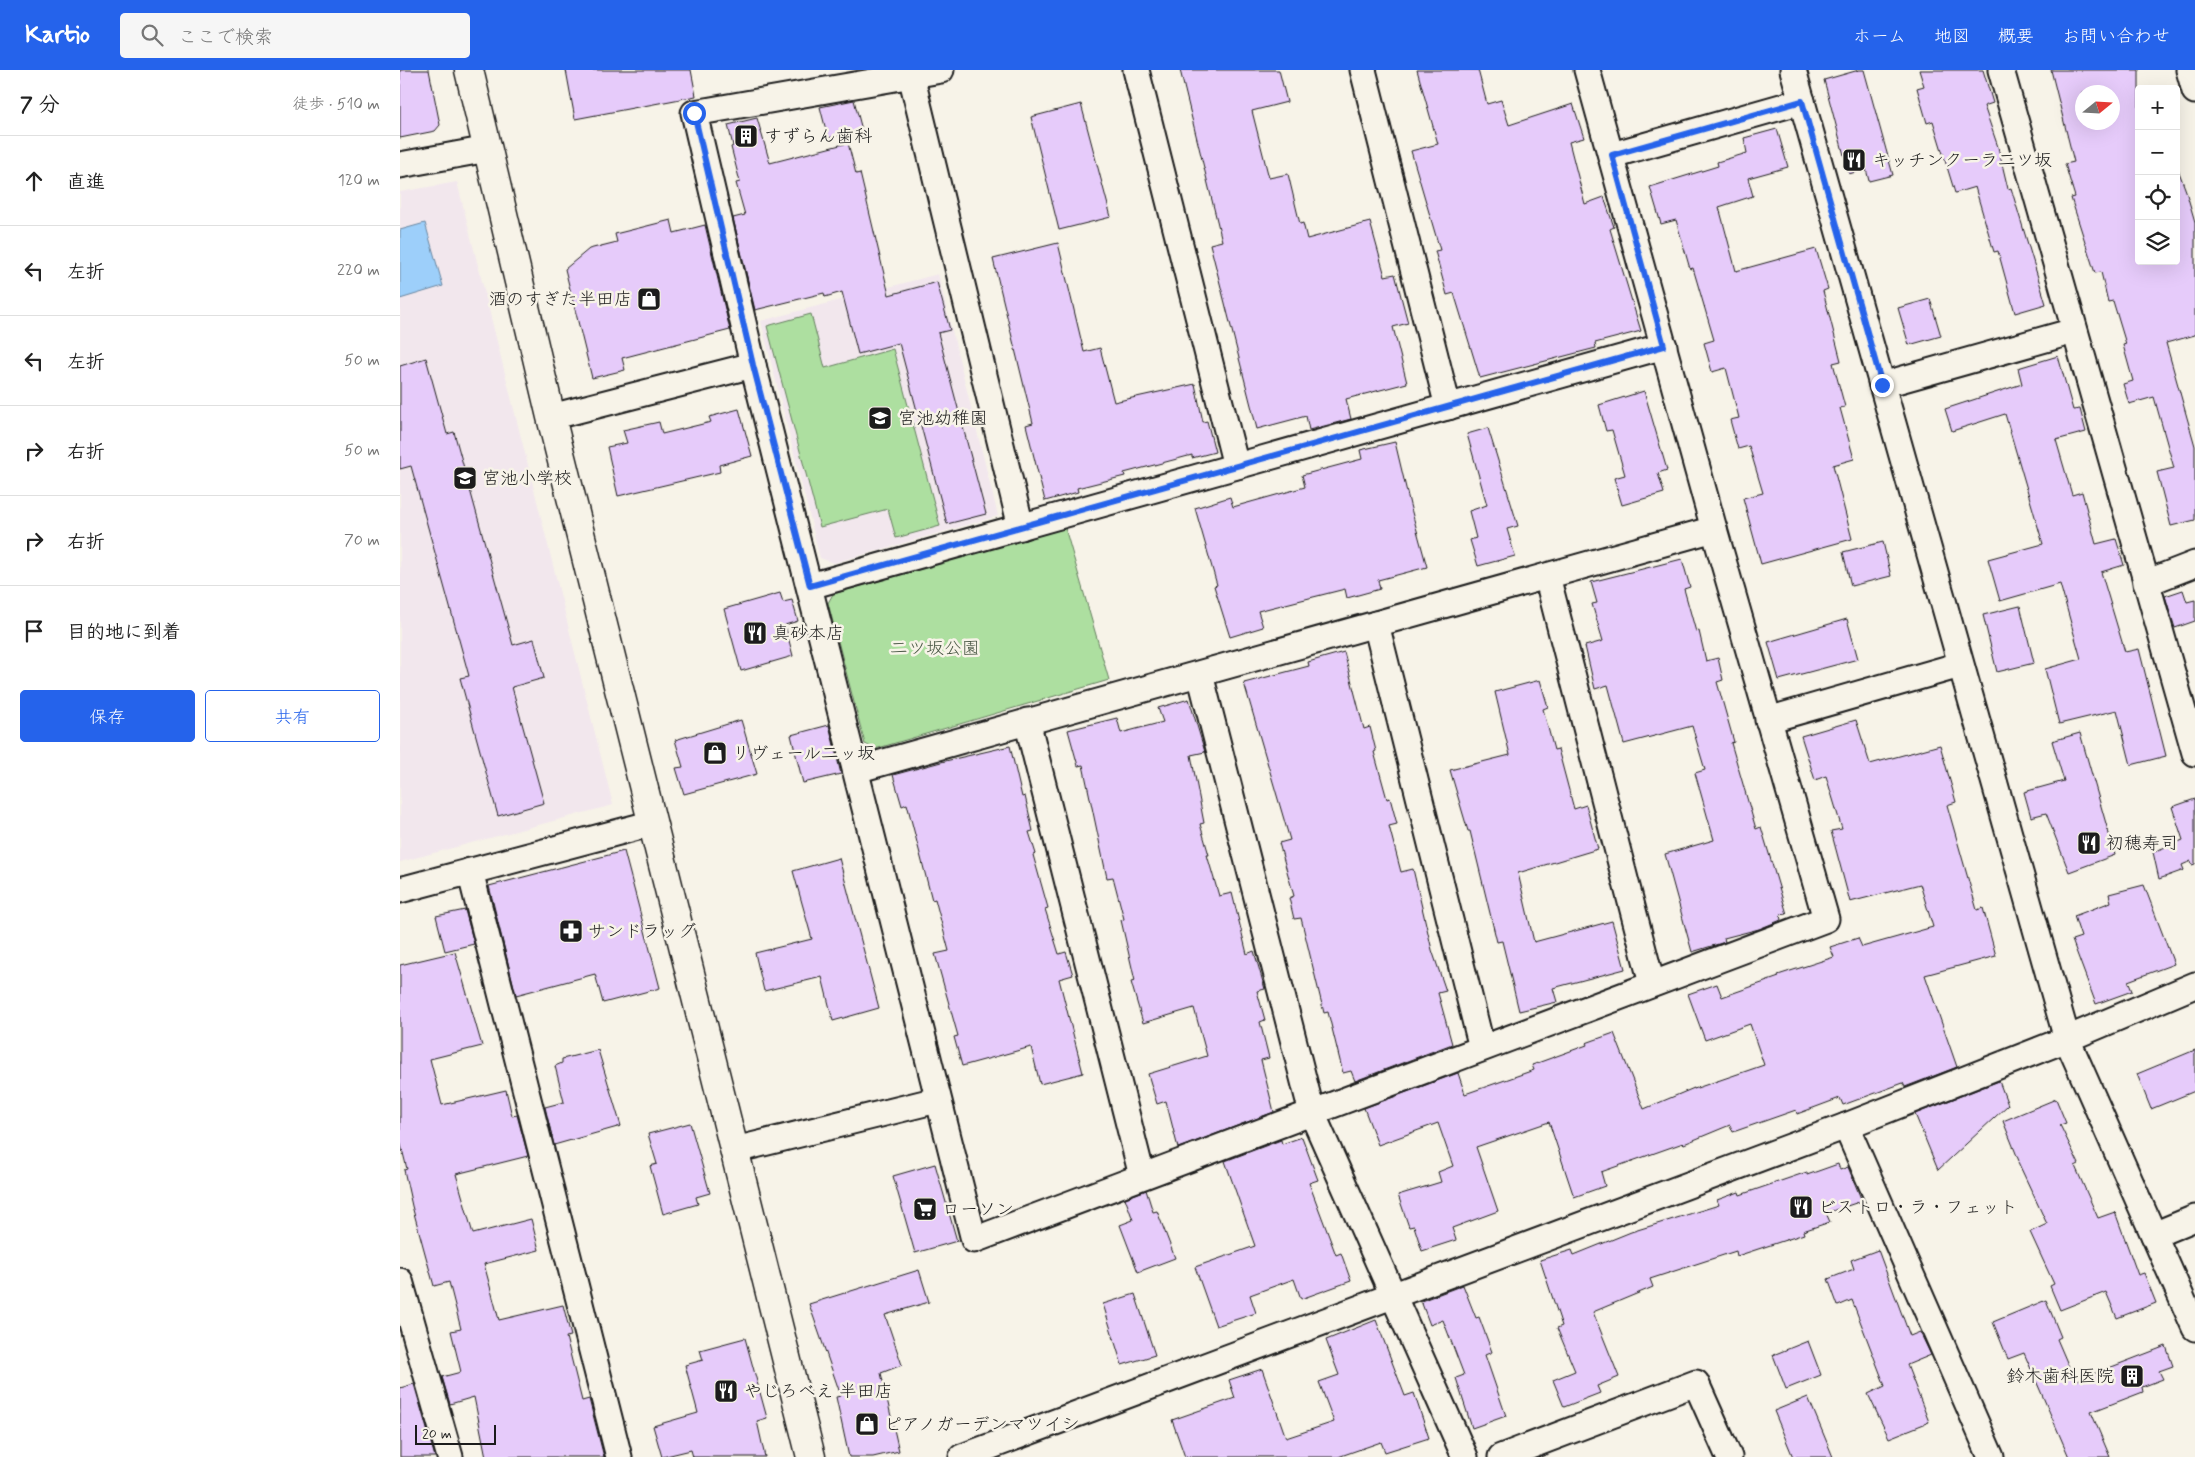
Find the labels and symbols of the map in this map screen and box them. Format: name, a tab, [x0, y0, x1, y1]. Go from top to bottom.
north arrow	[2075, 85, 2120, 130]
route start	[683, 102, 706, 125]
building icon: すずらん歯科	[733, 123, 759, 149]
place label: すずらん歯科	[764, 125, 872, 149]
restaurant icon: キッチンクーラ二ツ坂	[1841, 147, 1867, 173]
place label: キッチンクーラ二ツ坂	[1872, 149, 2052, 173]
shop icon: 酒のすぎた半田店	[636, 286, 662, 312]
place label: 酒のすぎた半田店	[488, 288, 632, 312]
route end	[1871, 374, 1894, 397]
school or university icon: 宮池幼稚園	[867, 405, 893, 431]
place label: 宮池幼稚園	[898, 407, 988, 431]
school or university icon: 宮池小学校	[452, 465, 478, 491]
place label: 宮池小学校	[482, 467, 572, 491]
restaurant icon: 真砂本店	[742, 620, 768, 646]
place label: 真砂本店	[772, 622, 844, 646]
park label: 二ツ坂公園	[890, 637, 980, 661]
shop icon: リヴェール二ッ坂	[702, 740, 728, 766]
place label: リヴェール二ッ坂	[732, 742, 875, 766]
restaurant icon: 初穂寿司	[2076, 830, 2102, 856]
place label: 初穂寿司	[2106, 832, 2178, 856]
pharmacy icon: サンドラッグ	[558, 918, 584, 944]
place label: サンドラッグ	[588, 920, 696, 944]
restaurant icon: ビストロ・ラ・フェット	[1788, 1194, 1814, 1220]
supermarket icon: ローソン	[912, 1196, 938, 1222]
place label: ビストロ・ラ・フェット	[1818, 1196, 2017, 1220]
place label: ローソン	[942, 1198, 1014, 1222]
building icon: 鈴木歯科医院	[2119, 1363, 2145, 1389]
place label: 鈴木歯科医院	[2006, 1365, 2114, 1389]
restaurant icon: やじろべえ 半田店	[713, 1378, 739, 1404]
place label: やじろべえ 半田店	[744, 1380, 893, 1404]
shop icon: ピアノガーデンマツイシ	[854, 1411, 880, 1437]
place label: ピアノガーデンマツイシ	[884, 1413, 1079, 1437]
scale bar	[415, 1422, 496, 1445]

